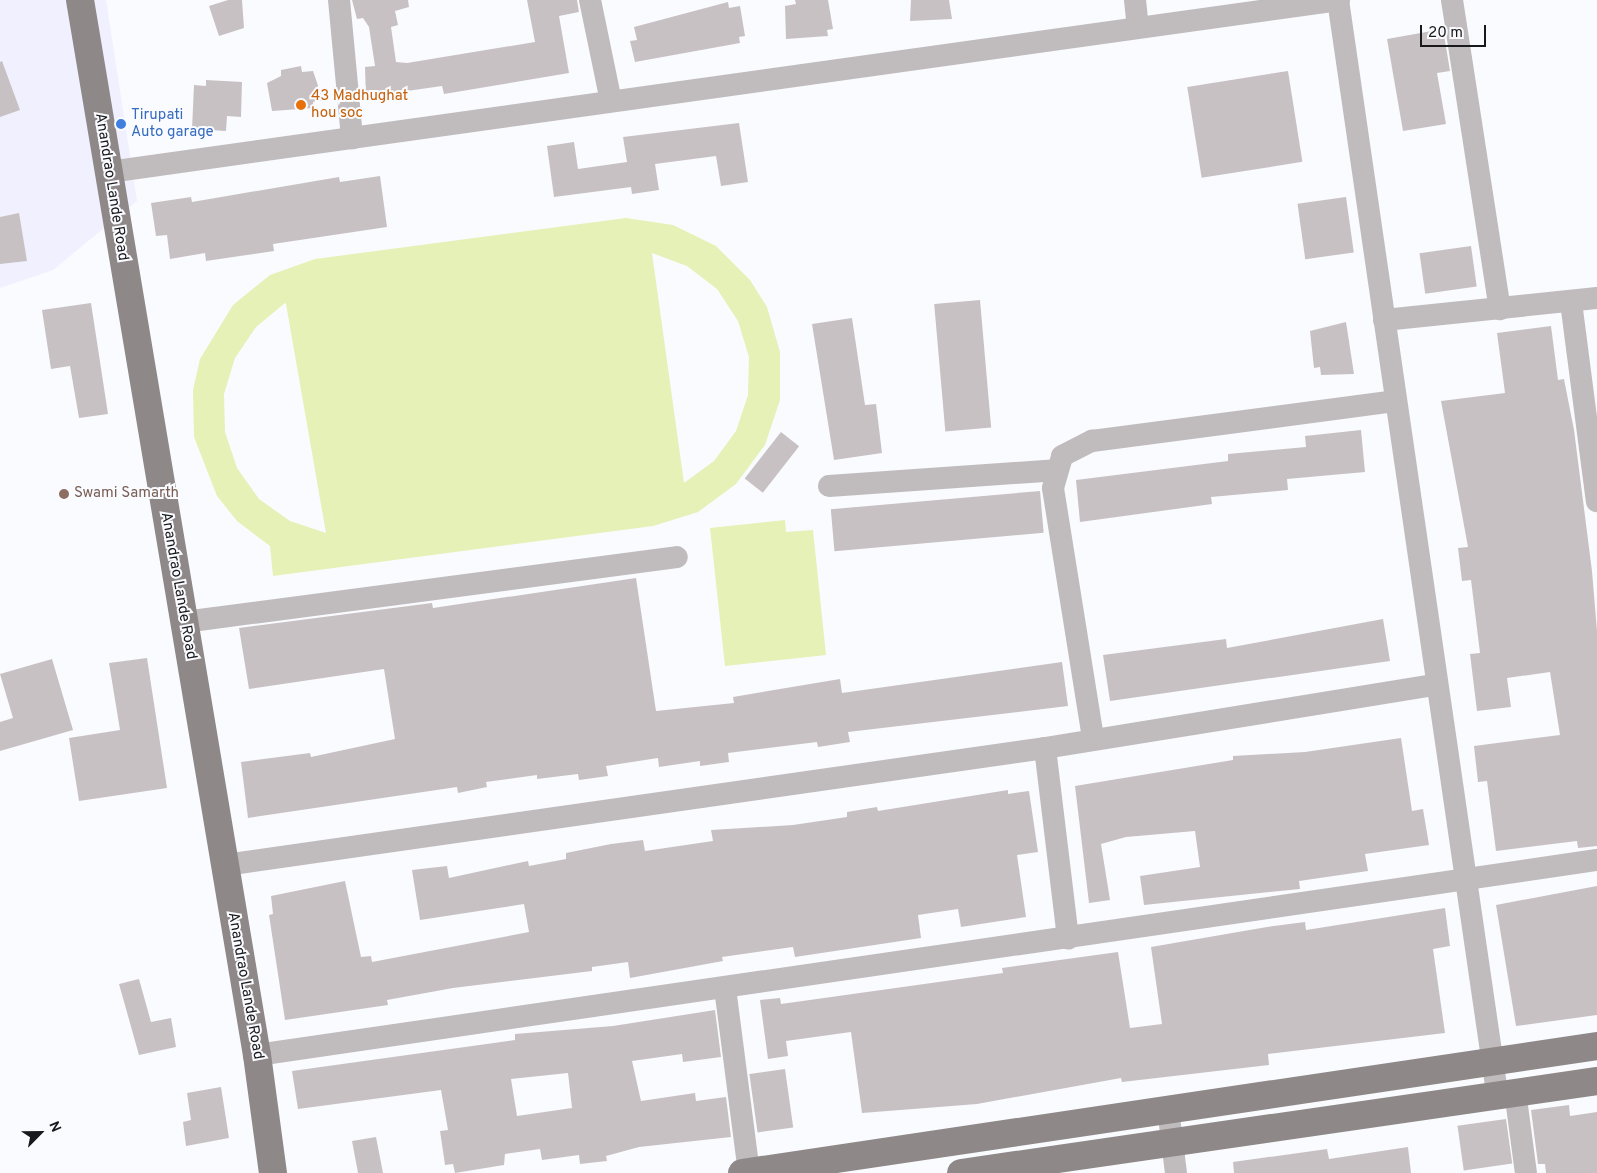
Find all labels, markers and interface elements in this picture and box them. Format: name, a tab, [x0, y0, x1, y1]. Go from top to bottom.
scale bar	[1422, 15, 1488, 47]
text: 20 m	[1428, 24, 1463, 43]
place label: 43 Madhughat hou soc	[311, 87, 408, 122]
marker: 43 Madhughat hou soc	[295, 99, 307, 111]
place label: Tirupati Auto garage	[131, 106, 214, 141]
street label: Anandrao Lande Road	[90, 112, 132, 262]
marker: Tirupati Auto garage	[115, 118, 127, 130]
place label: Swami Samarth	[74, 485, 179, 503]
marker: Swami Samarth	[58, 488, 70, 500]
street label: Anandrao Lande Road	[156, 511, 200, 661]
street label: Anandrao Lande Road	[223, 911, 267, 1061]
north arrow	[15, 1108, 65, 1158]
text: N	[44, 1119, 64, 1135]

